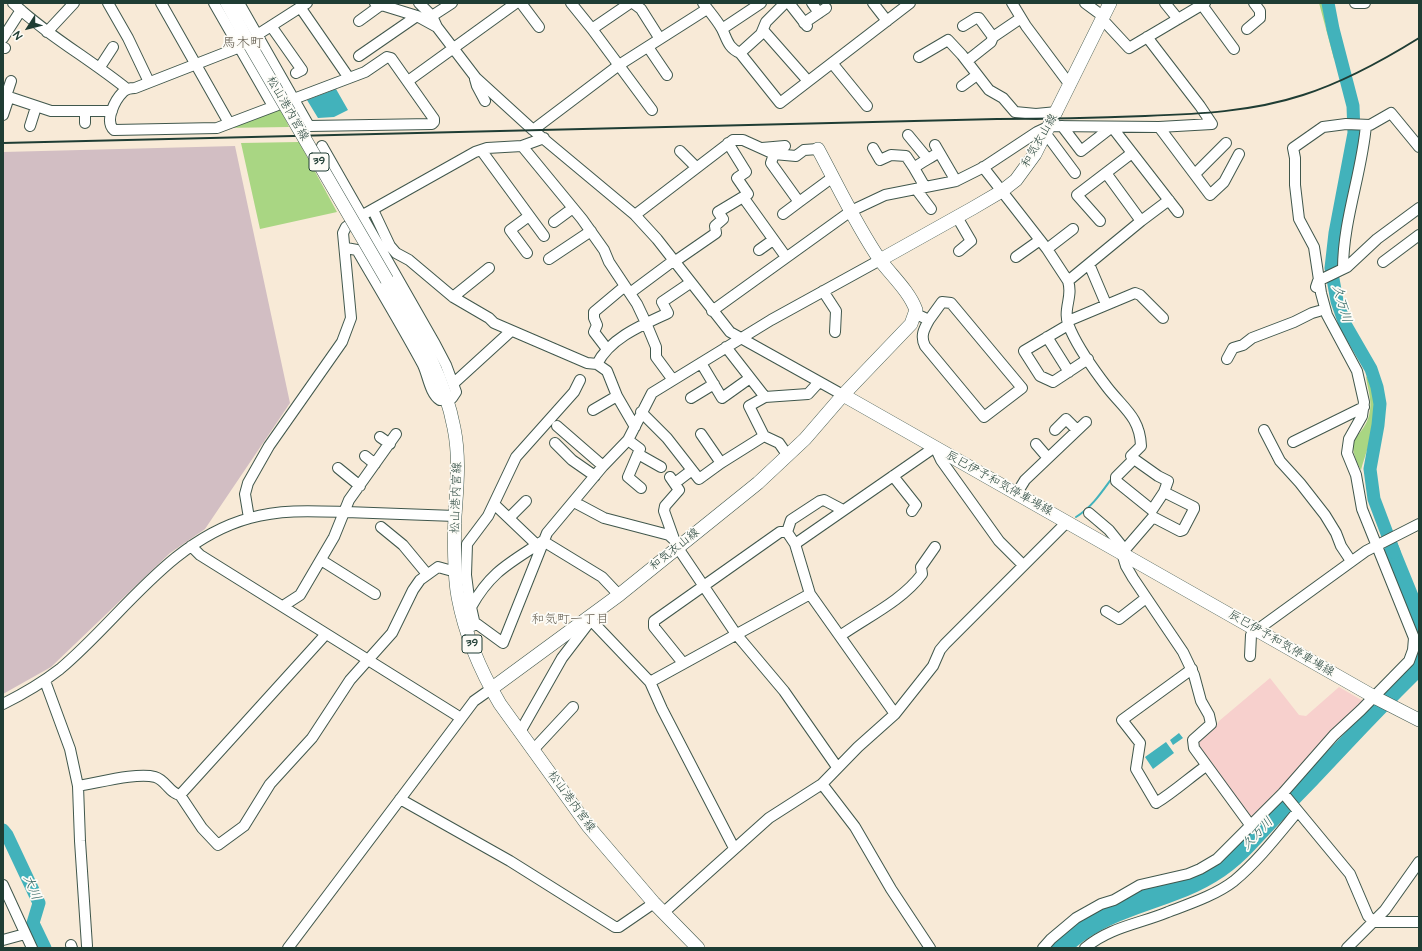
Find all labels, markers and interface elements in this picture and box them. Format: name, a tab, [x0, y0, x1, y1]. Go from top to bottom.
north arrow	[8, 8, 48, 48]
text: N	[10, 28, 26, 43]
district label: 馬木町	[222, 36, 264, 52]
street label: 松山港内宮線	[263, 74, 311, 144]
street label: 和気衣山線	[1019, 111, 1061, 171]
road number: 39	[309, 153, 329, 171]
water label: 久万川	[1328, 283, 1354, 325]
street label: 辰巳伊予和気停車場線	[943, 449, 1055, 519]
street label: 松山港内宮線	[449, 462, 465, 534]
street label: 和気衣山線	[647, 526, 703, 574]
street label: 辰巳伊予和気停車場線	[1225, 608, 1337, 680]
district label: 和気町一丁目	[531, 612, 609, 628]
road number: 39	[462, 635, 482, 653]
street label: 松山港内宮線	[544, 769, 598, 835]
water label: 久万川	[1239, 815, 1277, 853]
water label: 大川	[19, 873, 43, 903]

